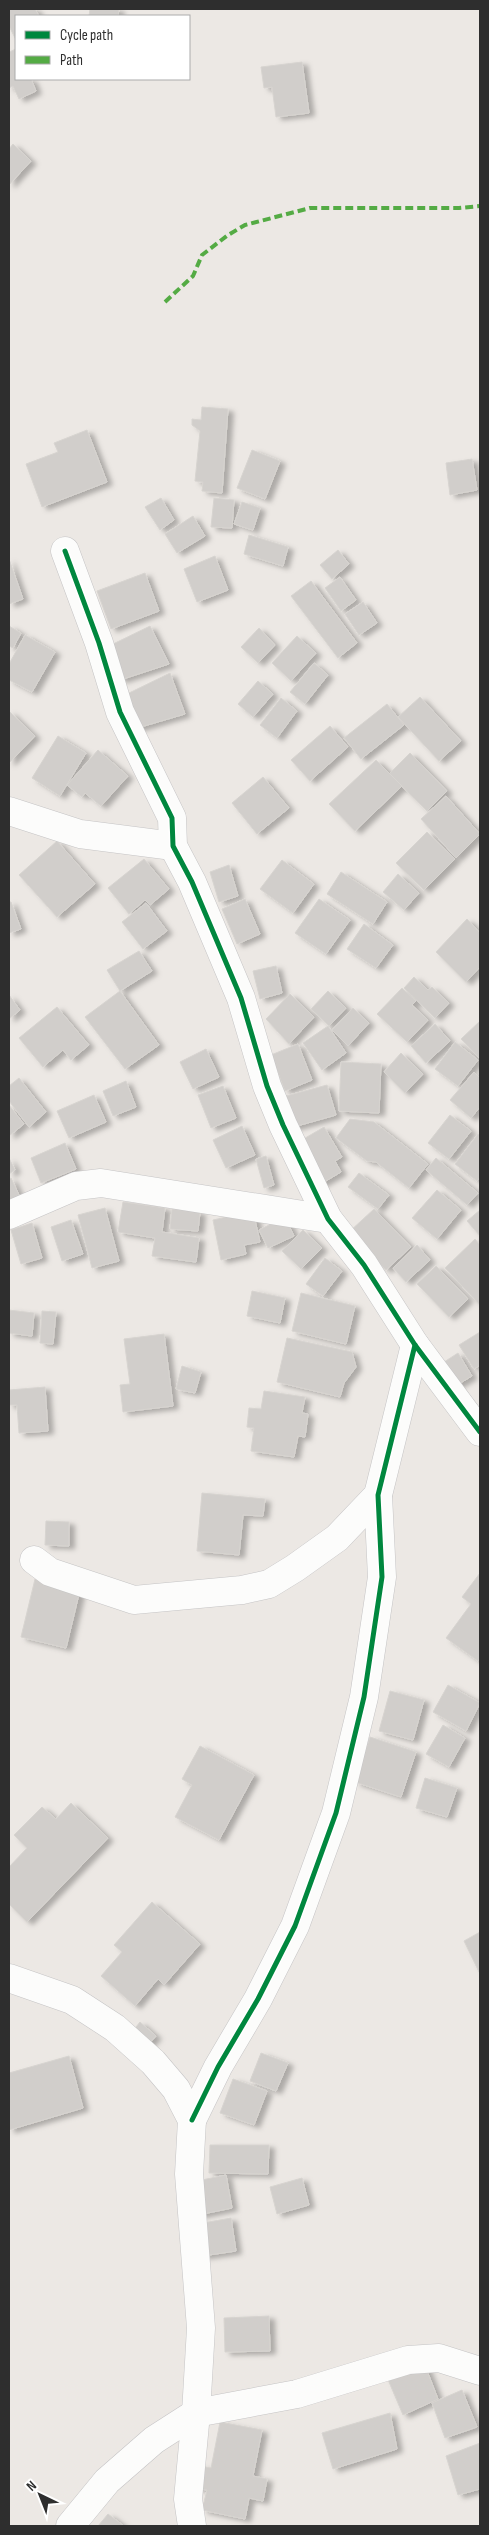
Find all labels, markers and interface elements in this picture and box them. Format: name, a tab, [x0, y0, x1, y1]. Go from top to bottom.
legend	[15, 15, 190, 80]
text: Cycle path	[60, 26, 113, 45]
text: Path	[60, 51, 83, 70]
north arrow	[15, 2470, 65, 2520]
text: N	[23, 2477, 40, 2495]

